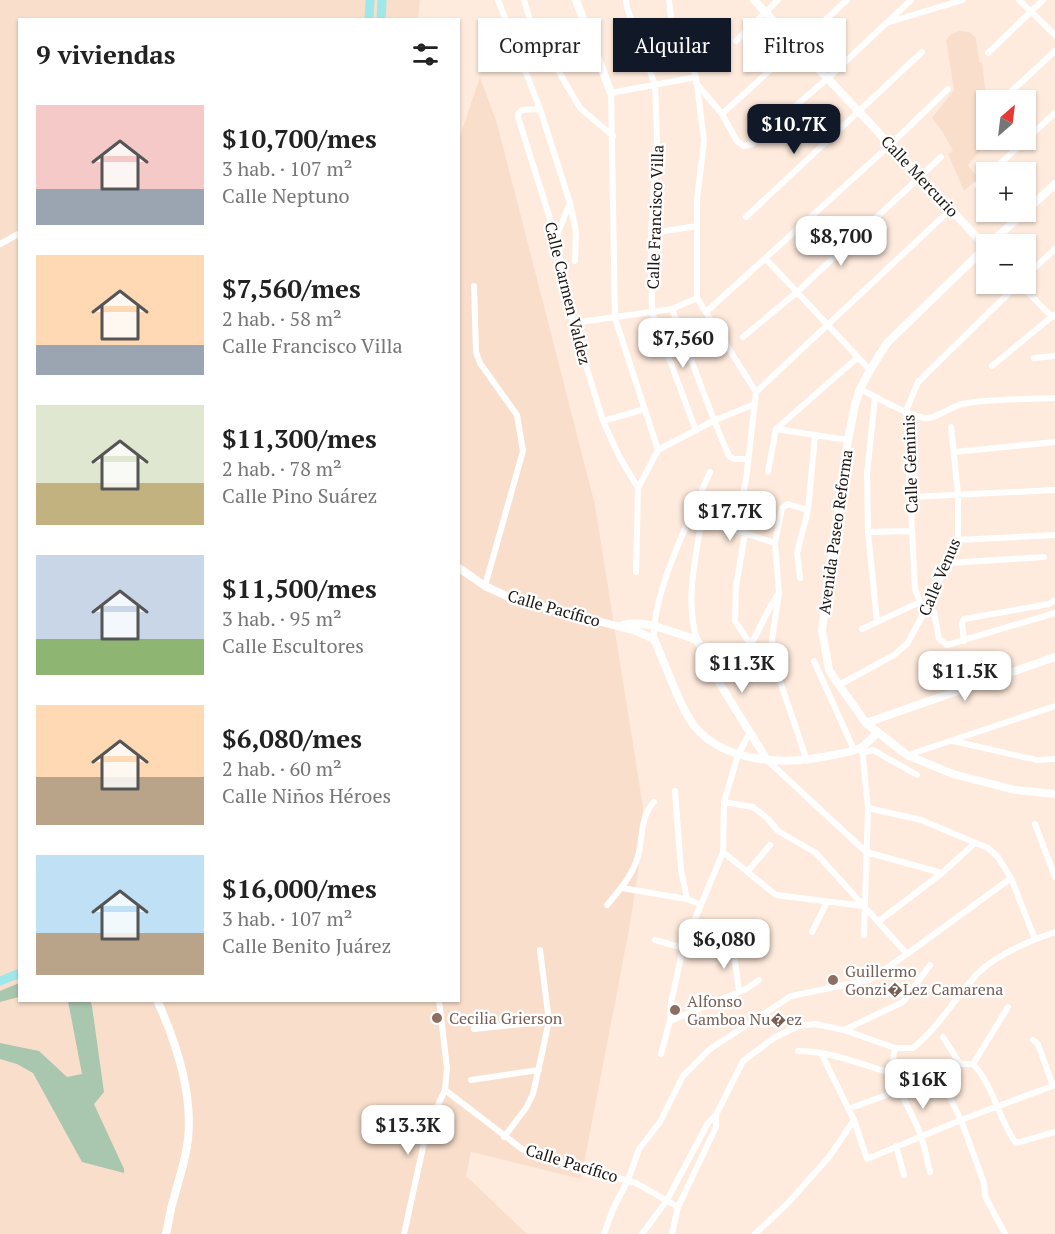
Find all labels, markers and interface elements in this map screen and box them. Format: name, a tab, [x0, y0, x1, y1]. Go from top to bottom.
chip: Comprar	[478, 18, 601, 72]
chip: Alquilar	[613, 18, 731, 72]
chip: Filtros	[743, 18, 846, 72]
text: 9 viviendas	[36, 37, 176, 71]
icon: filters	[409, 38, 442, 71]
north arrow	[976, 90, 1036, 150]
map controls	[976, 90, 1036, 294]
pin: $10.7K	[745, 104, 843, 155]
text: $10.7K	[761, 110, 827, 137]
text: $10,700/mes	[222, 121, 377, 155]
icon: home	[84, 129, 156, 201]
street label: Calle Mercurio	[876, 130, 964, 222]
street label: Calle Francisco Villa	[641, 144, 669, 290]
text: 3 hab. · 107 m²	[222, 155, 352, 182]
button: +	[976, 162, 1036, 222]
text: Calle Neptuno	[222, 182, 350, 209]
pin: $8,700	[792, 216, 890, 267]
street label: Calle Carmen Valdez	[540, 219, 596, 367]
text: $8,700	[810, 222, 872, 249]
button: −	[976, 234, 1036, 294]
text: $7,560/mes	[222, 271, 361, 305]
icon: home	[84, 279, 156, 351]
text: 2 hab. · 58 m²	[222, 305, 342, 332]
pin: $7,560	[634, 318, 732, 369]
text: $7,560	[652, 324, 714, 351]
text: Calle Francisco Villa	[222, 332, 403, 359]
street label: Calle Géminis	[897, 414, 923, 514]
text: $11,300/mes	[222, 421, 377, 455]
icon: home	[84, 429, 156, 501]
street label: Avenida Paseo Reforma	[813, 448, 857, 616]
text: 2 hab. · 78 m²	[222, 455, 342, 482]
text: Calle Pino Suárez	[222, 482, 377, 509]
pin: $17.7K	[681, 491, 779, 542]
text: $17.7K	[698, 497, 762, 524]
street label: Calle Venus	[913, 535, 965, 619]
text: $11,500/mes	[222, 571, 377, 605]
icon: home	[84, 579, 156, 651]
street label: Calle Pacífico	[505, 584, 603, 632]
text: 3 hab. · 95 m²	[222, 605, 342, 632]
text: Calle Escultores	[222, 632, 364, 659]
pin: $11.3K	[693, 643, 791, 694]
text: $11.3K	[709, 649, 775, 676]
pin: $11.5K	[916, 651, 1014, 702]
text: $11.5K	[932, 657, 998, 684]
text: $6,080/mes	[222, 721, 362, 755]
icon: home	[84, 729, 156, 801]
text: 2 hab. · 60 m²	[222, 755, 342, 782]
text: Calle Niños Héroes	[222, 782, 391, 809]
text: $16,000/mes	[222, 871, 377, 905]
icon: home	[84, 879, 156, 951]
text: 3 hab. · 107 m²	[222, 905, 352, 932]
pin: $6,080	[675, 919, 773, 970]
text: $6,080	[693, 925, 755, 952]
text: Calle Benito Juárez	[222, 932, 391, 959]
place label: Guillermo Gonzi�Lez Camarena	[845, 960, 1003, 1000]
marker: Guillermo Gonzi�Lez Camarena	[826, 973, 840, 987]
place label: Alfonso Gamboa Nu�ez	[687, 990, 802, 1030]
marker: Alfonso Gamboa Nu�ez	[668, 1003, 682, 1017]
place label: Cecilia Grierson	[449, 1007, 563, 1029]
marker: Cecilia Grierson	[430, 1011, 444, 1025]
pin: $16K	[887, 1059, 959, 1110]
text: $16K	[899, 1065, 947, 1092]
pin: $13.3K	[359, 1105, 457, 1156]
text: $13.3K	[375, 1111, 441, 1138]
street label: Calle Pacífico	[523, 1139, 621, 1188]

